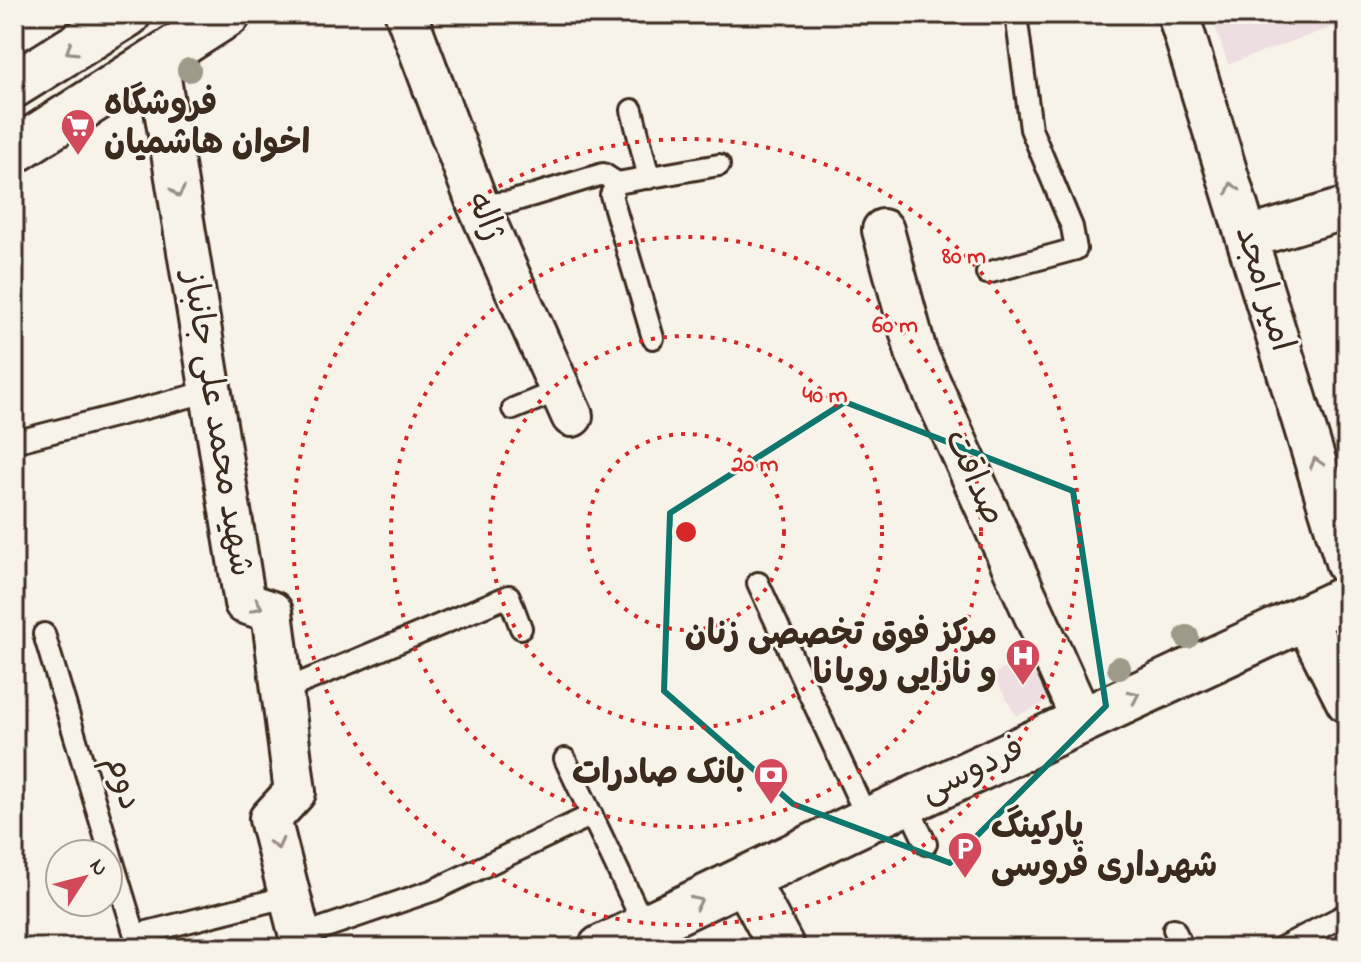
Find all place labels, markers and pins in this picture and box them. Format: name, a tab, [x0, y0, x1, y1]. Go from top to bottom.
place label: فروشگاه اخوان هاشمیان	[104, 81, 310, 170]
supermarket icon: فروشگاه اخوان هاشمیان	[59, 107, 97, 157]
centre of rings	[672, 518, 700, 546]
place label: مرکز فوق تخصصی زنان و نازایی رویانا	[685, 611, 997, 700]
hospital icon: مرکز فوق تخصصی زنان و نازایی رویانا	[1004, 637, 1042, 687]
place label: بانک صادرات	[572, 750, 745, 800]
bank icon: بانک صادرات	[752, 756, 790, 806]
place label: پارکینگ شهرداری فروسی	[991, 804, 1217, 893]
parking icon: پارکینگ شهرداری فروسی	[946, 830, 984, 880]

